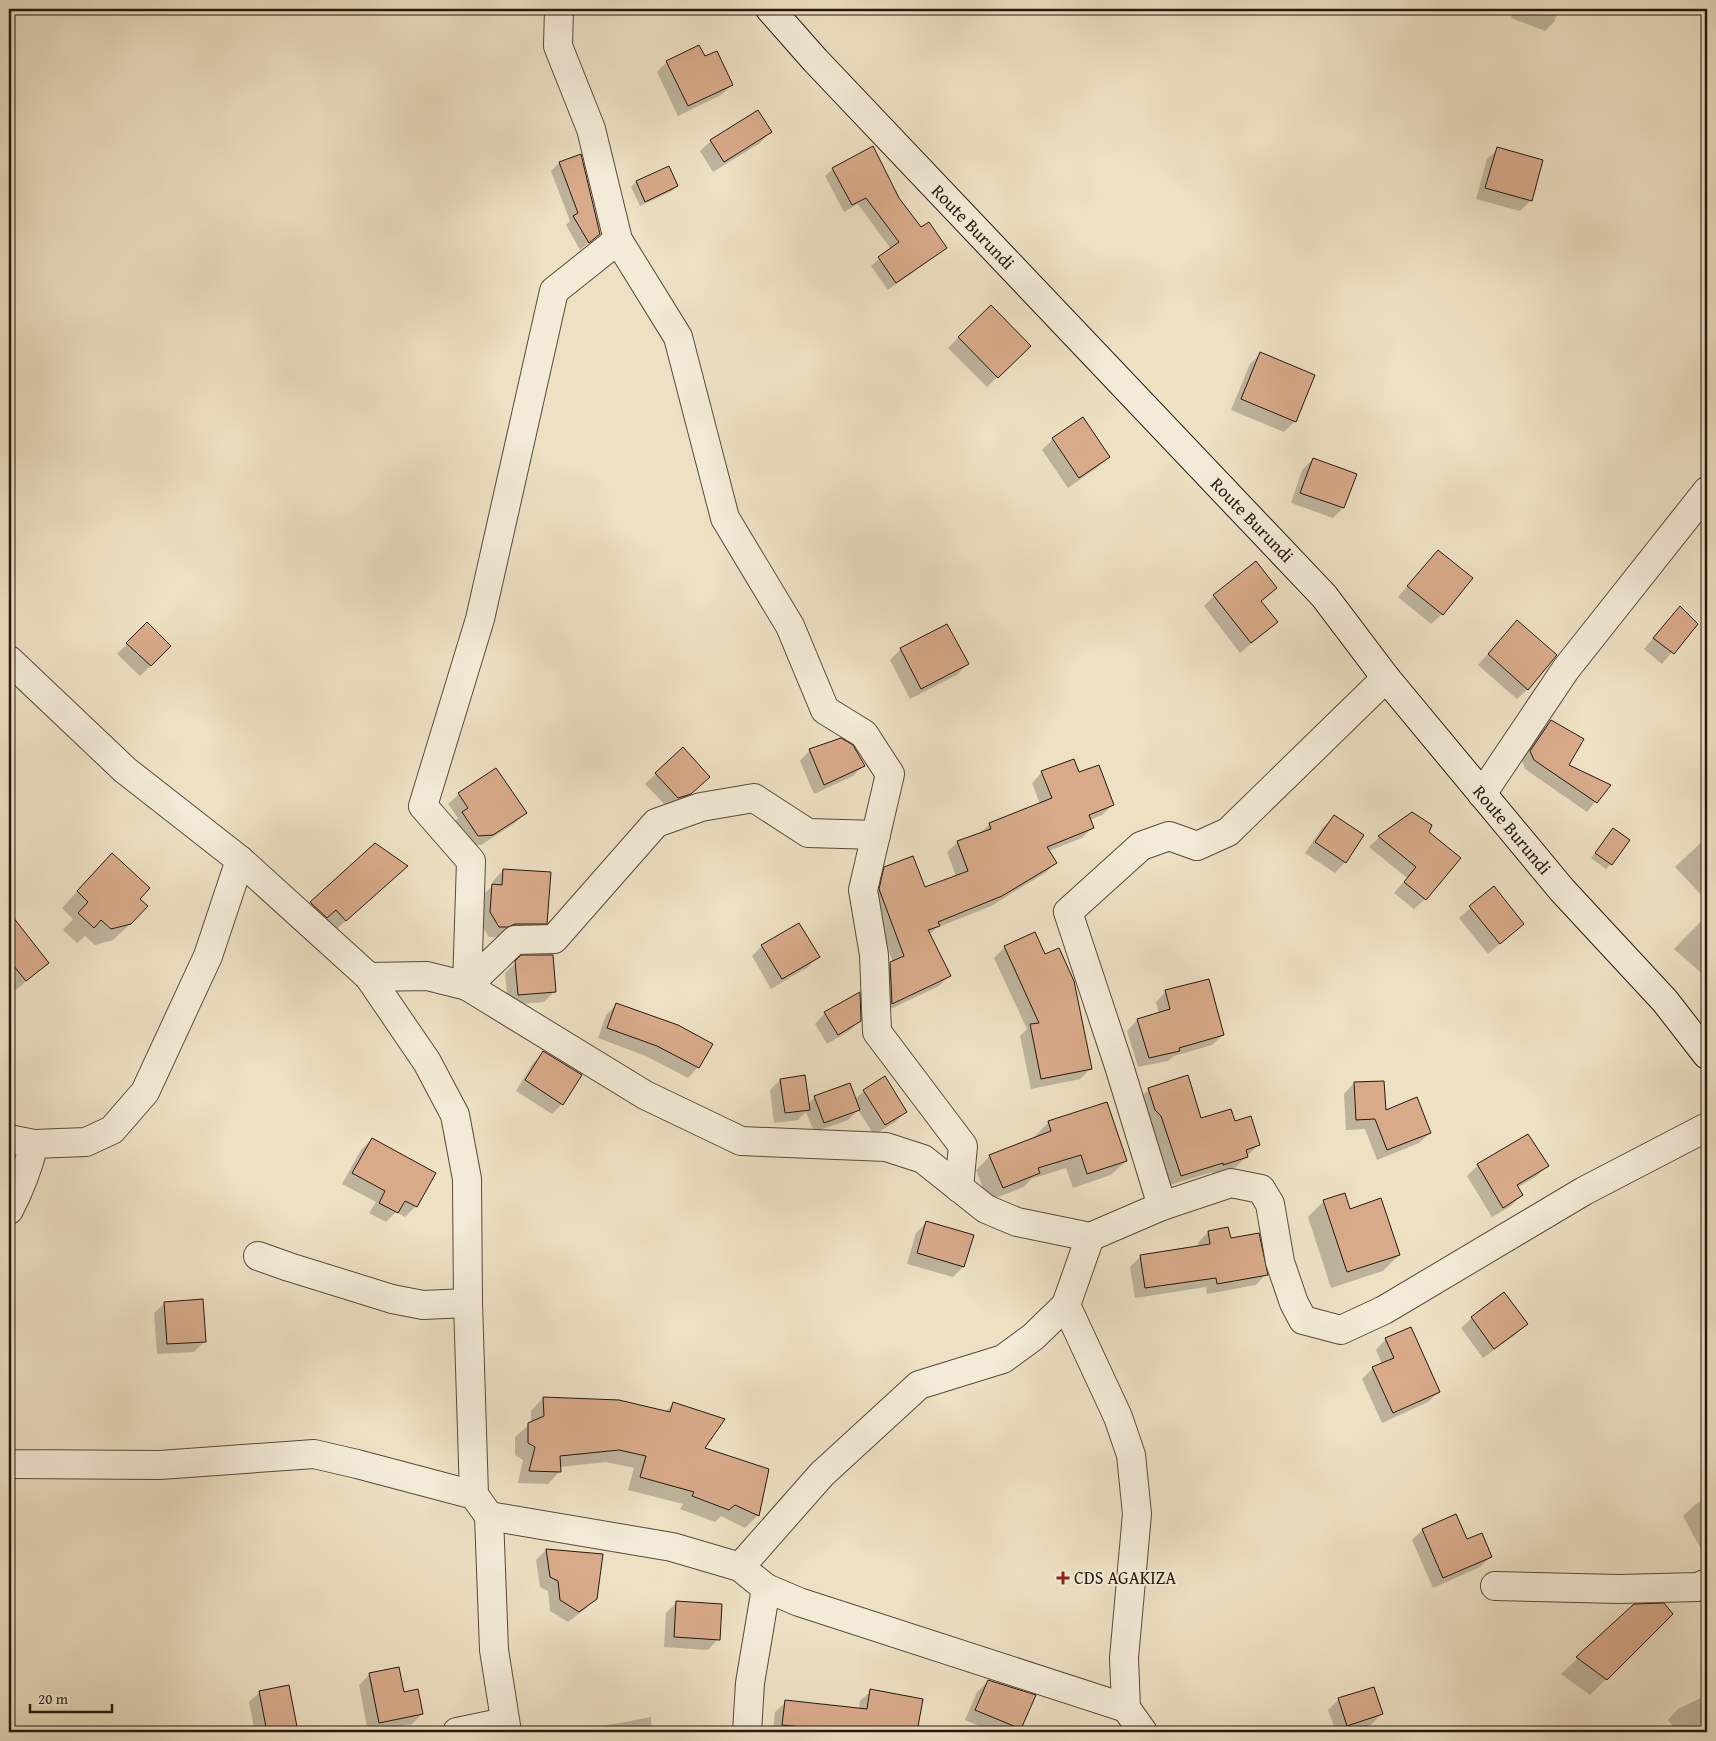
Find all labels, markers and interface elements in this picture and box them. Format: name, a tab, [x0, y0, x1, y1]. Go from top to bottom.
street label: Route Burundi	[925, 178, 1021, 276]
street label: Route Burundi	[1204, 471, 1300, 569]
street label: Route Burundi	[1467, 779, 1558, 880]
place label: CDS AGAKIZA	[1074, 1564, 1176, 1591]
marker: CDS AGAKIZA	[1056, 1571, 1070, 1585]
scale bar	[30, 1681, 112, 1713]
text: 20 m	[38, 1688, 69, 1709]

